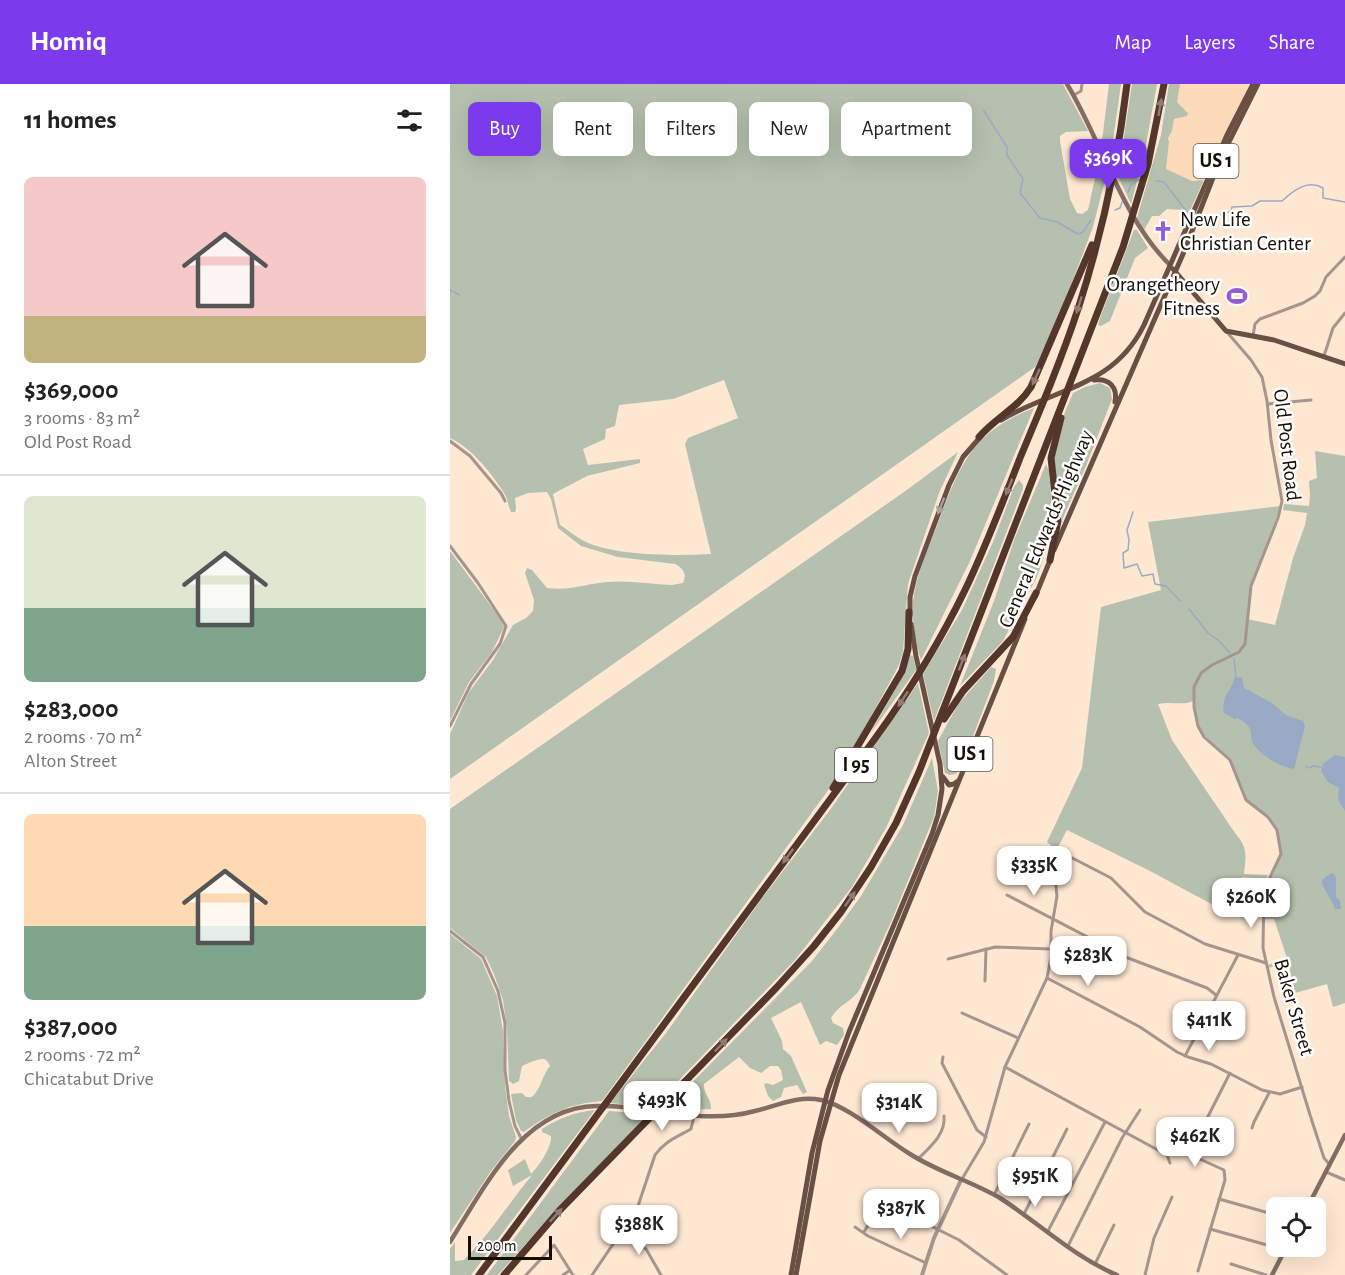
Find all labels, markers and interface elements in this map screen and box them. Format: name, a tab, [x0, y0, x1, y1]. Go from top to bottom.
text: Homiq	[30, 28, 107, 56]
text: Map	[1115, 32, 1151, 53]
text: Layers	[1184, 32, 1235, 53]
text: Share	[1268, 32, 1315, 53]
one-way arrow	[1156, 97, 1165, 116]
chip: Buy	[468, 102, 541, 156]
chip: Rent	[553, 102, 633, 156]
chip: Filters	[645, 102, 737, 156]
chip: New	[749, 102, 829, 156]
chip: Apartment	[841, 102, 972, 156]
icon: filters	[393, 104, 426, 137]
text: 11 homes	[24, 107, 116, 133]
pin: $369K	[1066, 139, 1150, 190]
road number: US 1	[1194, 144, 1239, 178]
text: $369K	[1084, 148, 1132, 168]
place label: New Life Christian Center	[1180, 209, 1311, 254]
icon: home	[171, 216, 279, 324]
church icon: New Life Christian Center	[1151, 219, 1175, 243]
place label: Orangetheory Fitness	[1106, 274, 1220, 319]
sports icon: Orangetheory Fitness	[1225, 284, 1249, 308]
one-way arrow	[1074, 296, 1083, 314]
one-way arrow	[1032, 368, 1041, 385]
text: $369,000	[24, 377, 119, 403]
street label: Old Post Road	[1270, 388, 1304, 502]
text: 3 rooms · 83 m²	[24, 408, 140, 428]
street label: General Edwards Highway	[995, 427, 1097, 631]
text: Old Post Road	[24, 432, 132, 452]
one-way arrow	[1004, 479, 1014, 497]
one-way arrow	[936, 497, 945, 515]
icon: home	[171, 535, 279, 643]
one-way arrow	[958, 653, 967, 671]
one-way arrow	[897, 690, 909, 706]
text: $283,000	[24, 696, 119, 722]
text: 2 rooms · 70 m²	[24, 727, 142, 747]
road number: US 1	[948, 737, 992, 771]
road number: I 95	[835, 748, 877, 782]
text: Alton Street	[24, 751, 117, 771]
pin: $335K	[992, 846, 1076, 897]
one-way arrow	[782, 848, 794, 864]
icon: home	[171, 853, 279, 961]
text: $335K	[1011, 855, 1057, 875]
pin: $260K	[1209, 878, 1293, 929]
text: $260K	[1226, 887, 1276, 907]
one-way arrow	[844, 891, 855, 907]
pin: $283K	[1046, 936, 1130, 987]
text: $283K	[1064, 945, 1112, 965]
street label: Baker Street	[1270, 956, 1318, 1058]
pin: $411K	[1167, 1001, 1251, 1052]
text: $411K	[1186, 1010, 1232, 1030]
text: $387,000	[24, 1014, 118, 1040]
one-way arrow	[714, 1037, 728, 1052]
text: 2 rooms · 72 m²	[24, 1045, 141, 1065]
text: Chicatabut Drive	[24, 1069, 154, 1089]
pin: $493K	[620, 1081, 704, 1132]
pin: $314K	[857, 1083, 941, 1134]
text: $493K	[637, 1090, 687, 1110]
text: $314K	[876, 1092, 922, 1112]
pin: $462K	[1153, 1117, 1237, 1168]
text: $462K	[1170, 1126, 1220, 1146]
pin: $951K	[993, 1157, 1077, 1208]
text: $951K	[1012, 1166, 1058, 1186]
pin: $387K	[859, 1189, 943, 1240]
map controls	[1266, 1197, 1326, 1257]
button: locate	[1266, 1197, 1326, 1257]
text: $387K	[877, 1198, 925, 1218]
pin: $388K	[597, 1205, 681, 1256]
one-way arrow	[549, 1207, 563, 1222]
text: $388K	[614, 1214, 664, 1234]
scale bar	[468, 1233, 552, 1260]
text: 200 m	[477, 1238, 517, 1254]

